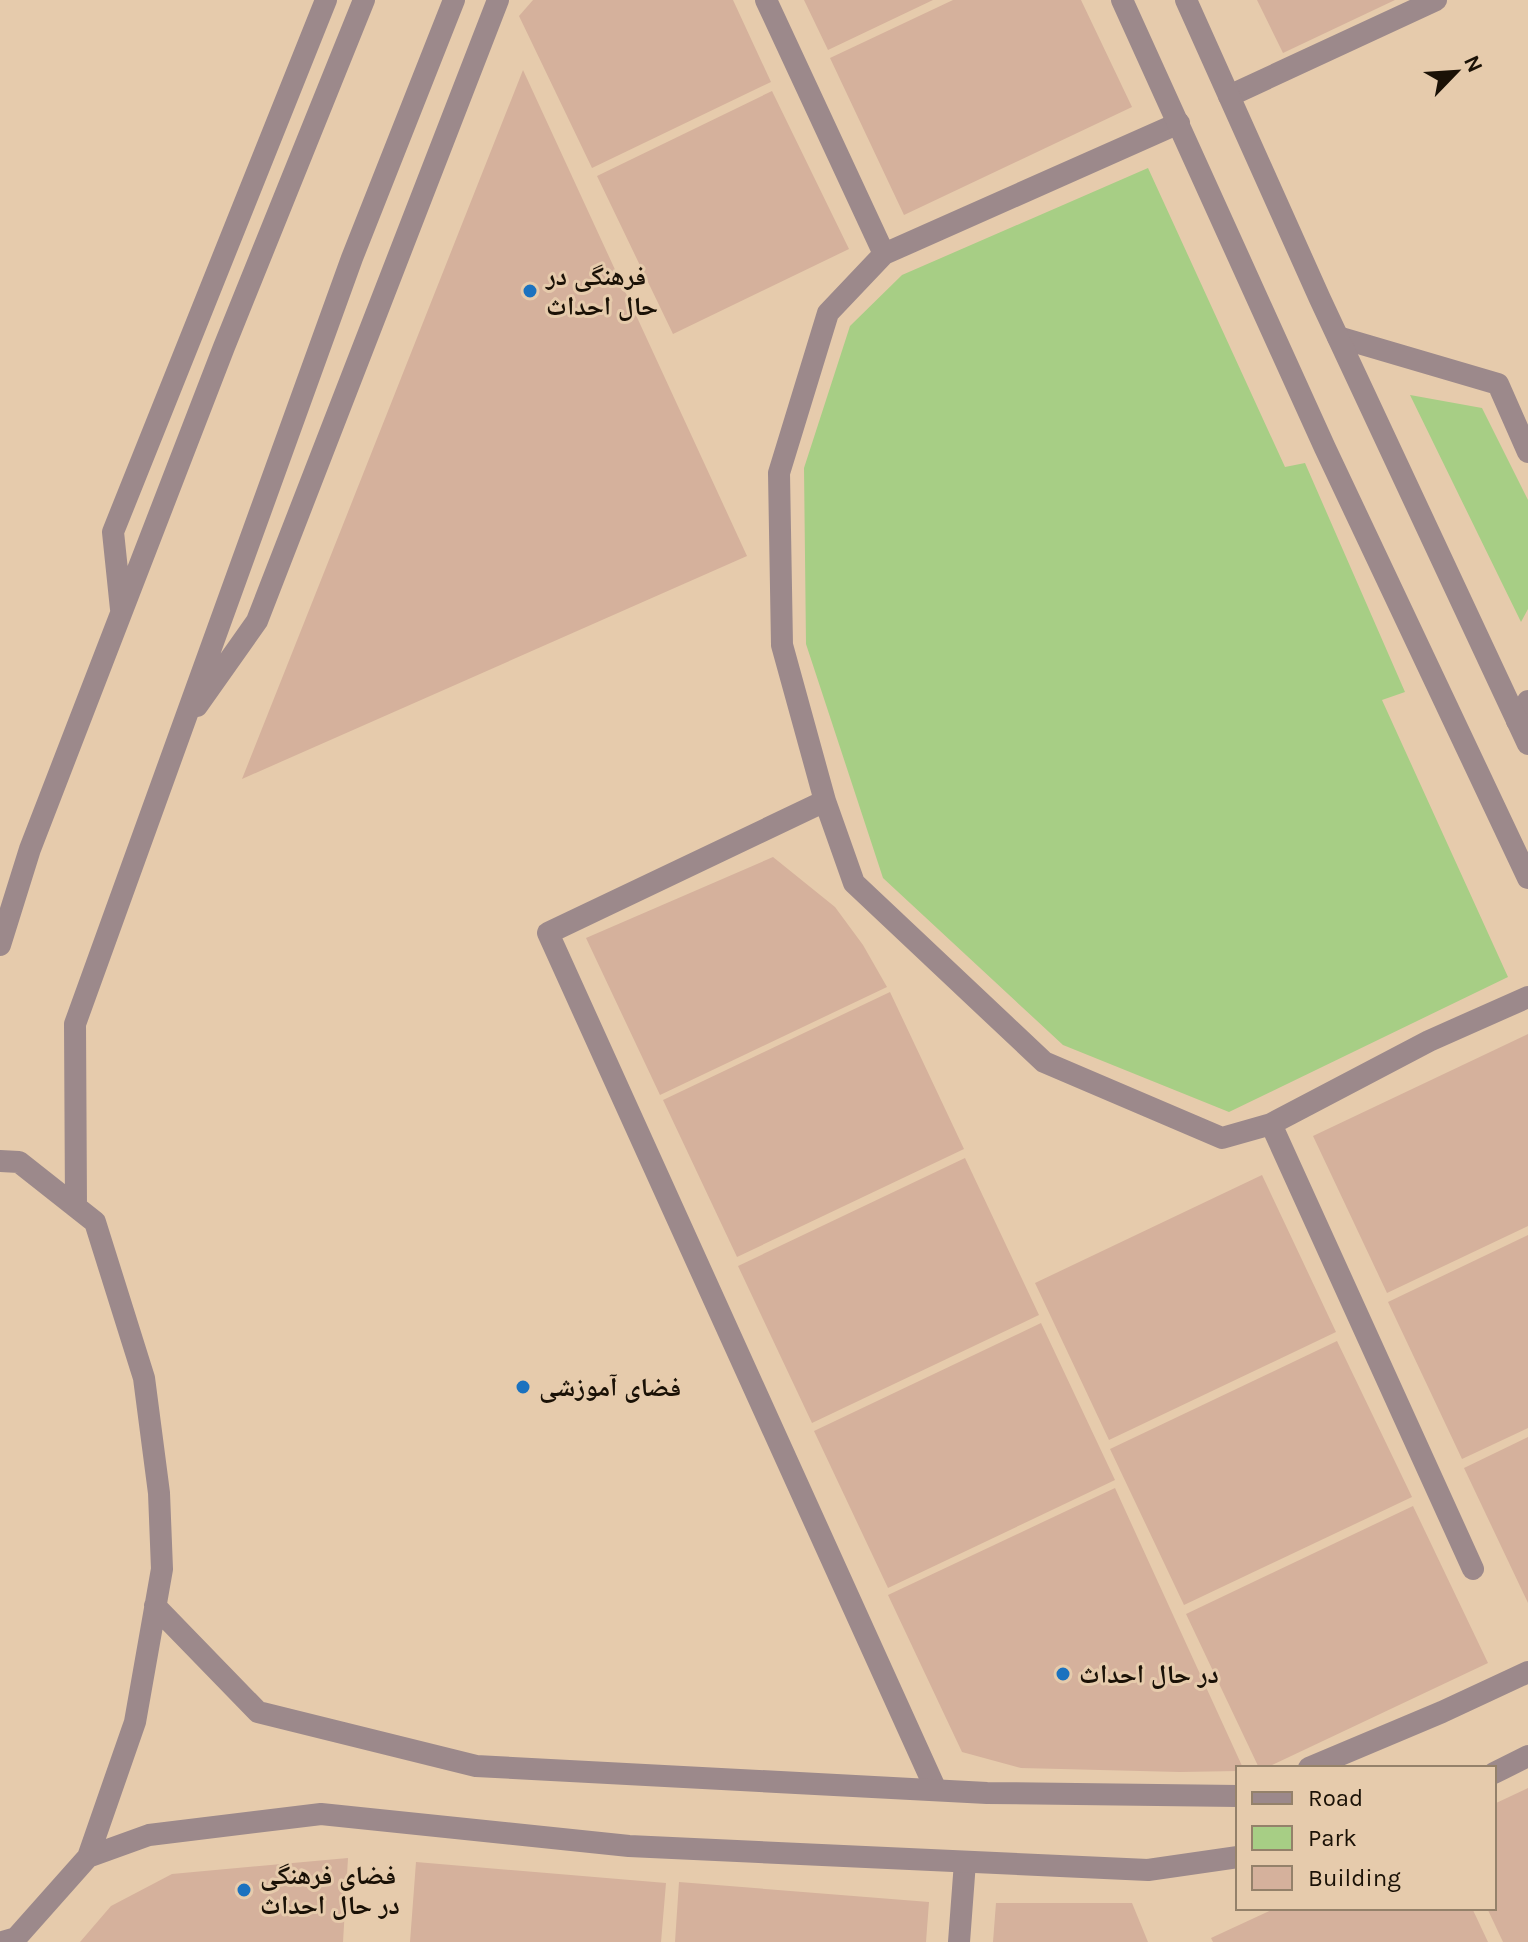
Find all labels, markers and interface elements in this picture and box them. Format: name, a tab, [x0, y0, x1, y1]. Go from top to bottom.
north arrow	[1416, 32, 1496, 112]
text: N	[1458, 51, 1488, 77]
place label: فرهنگی در حال احداث	[545, 261, 658, 322]
marker: فرهنگی در حال احداث	[521, 282, 539, 300]
place label: فضای آموزشی	[539, 1372, 681, 1403]
marker: فضای آموزشی	[514, 1378, 532, 1396]
place label: در حال احداث	[1079, 1659, 1219, 1690]
marker: در حال احداث	[1054, 1665, 1072, 1683]
legend	[1236, 1766, 1496, 1910]
text: Road	[1308, 1784, 1363, 1812]
text: Park	[1308, 1824, 1357, 1852]
place label: فضای فرهنگی در حال احداث	[260, 1860, 400, 1921]
text: Building	[1308, 1864, 1401, 1892]
marker: فضای فرهنگی در حال احداث	[235, 1881, 253, 1899]

